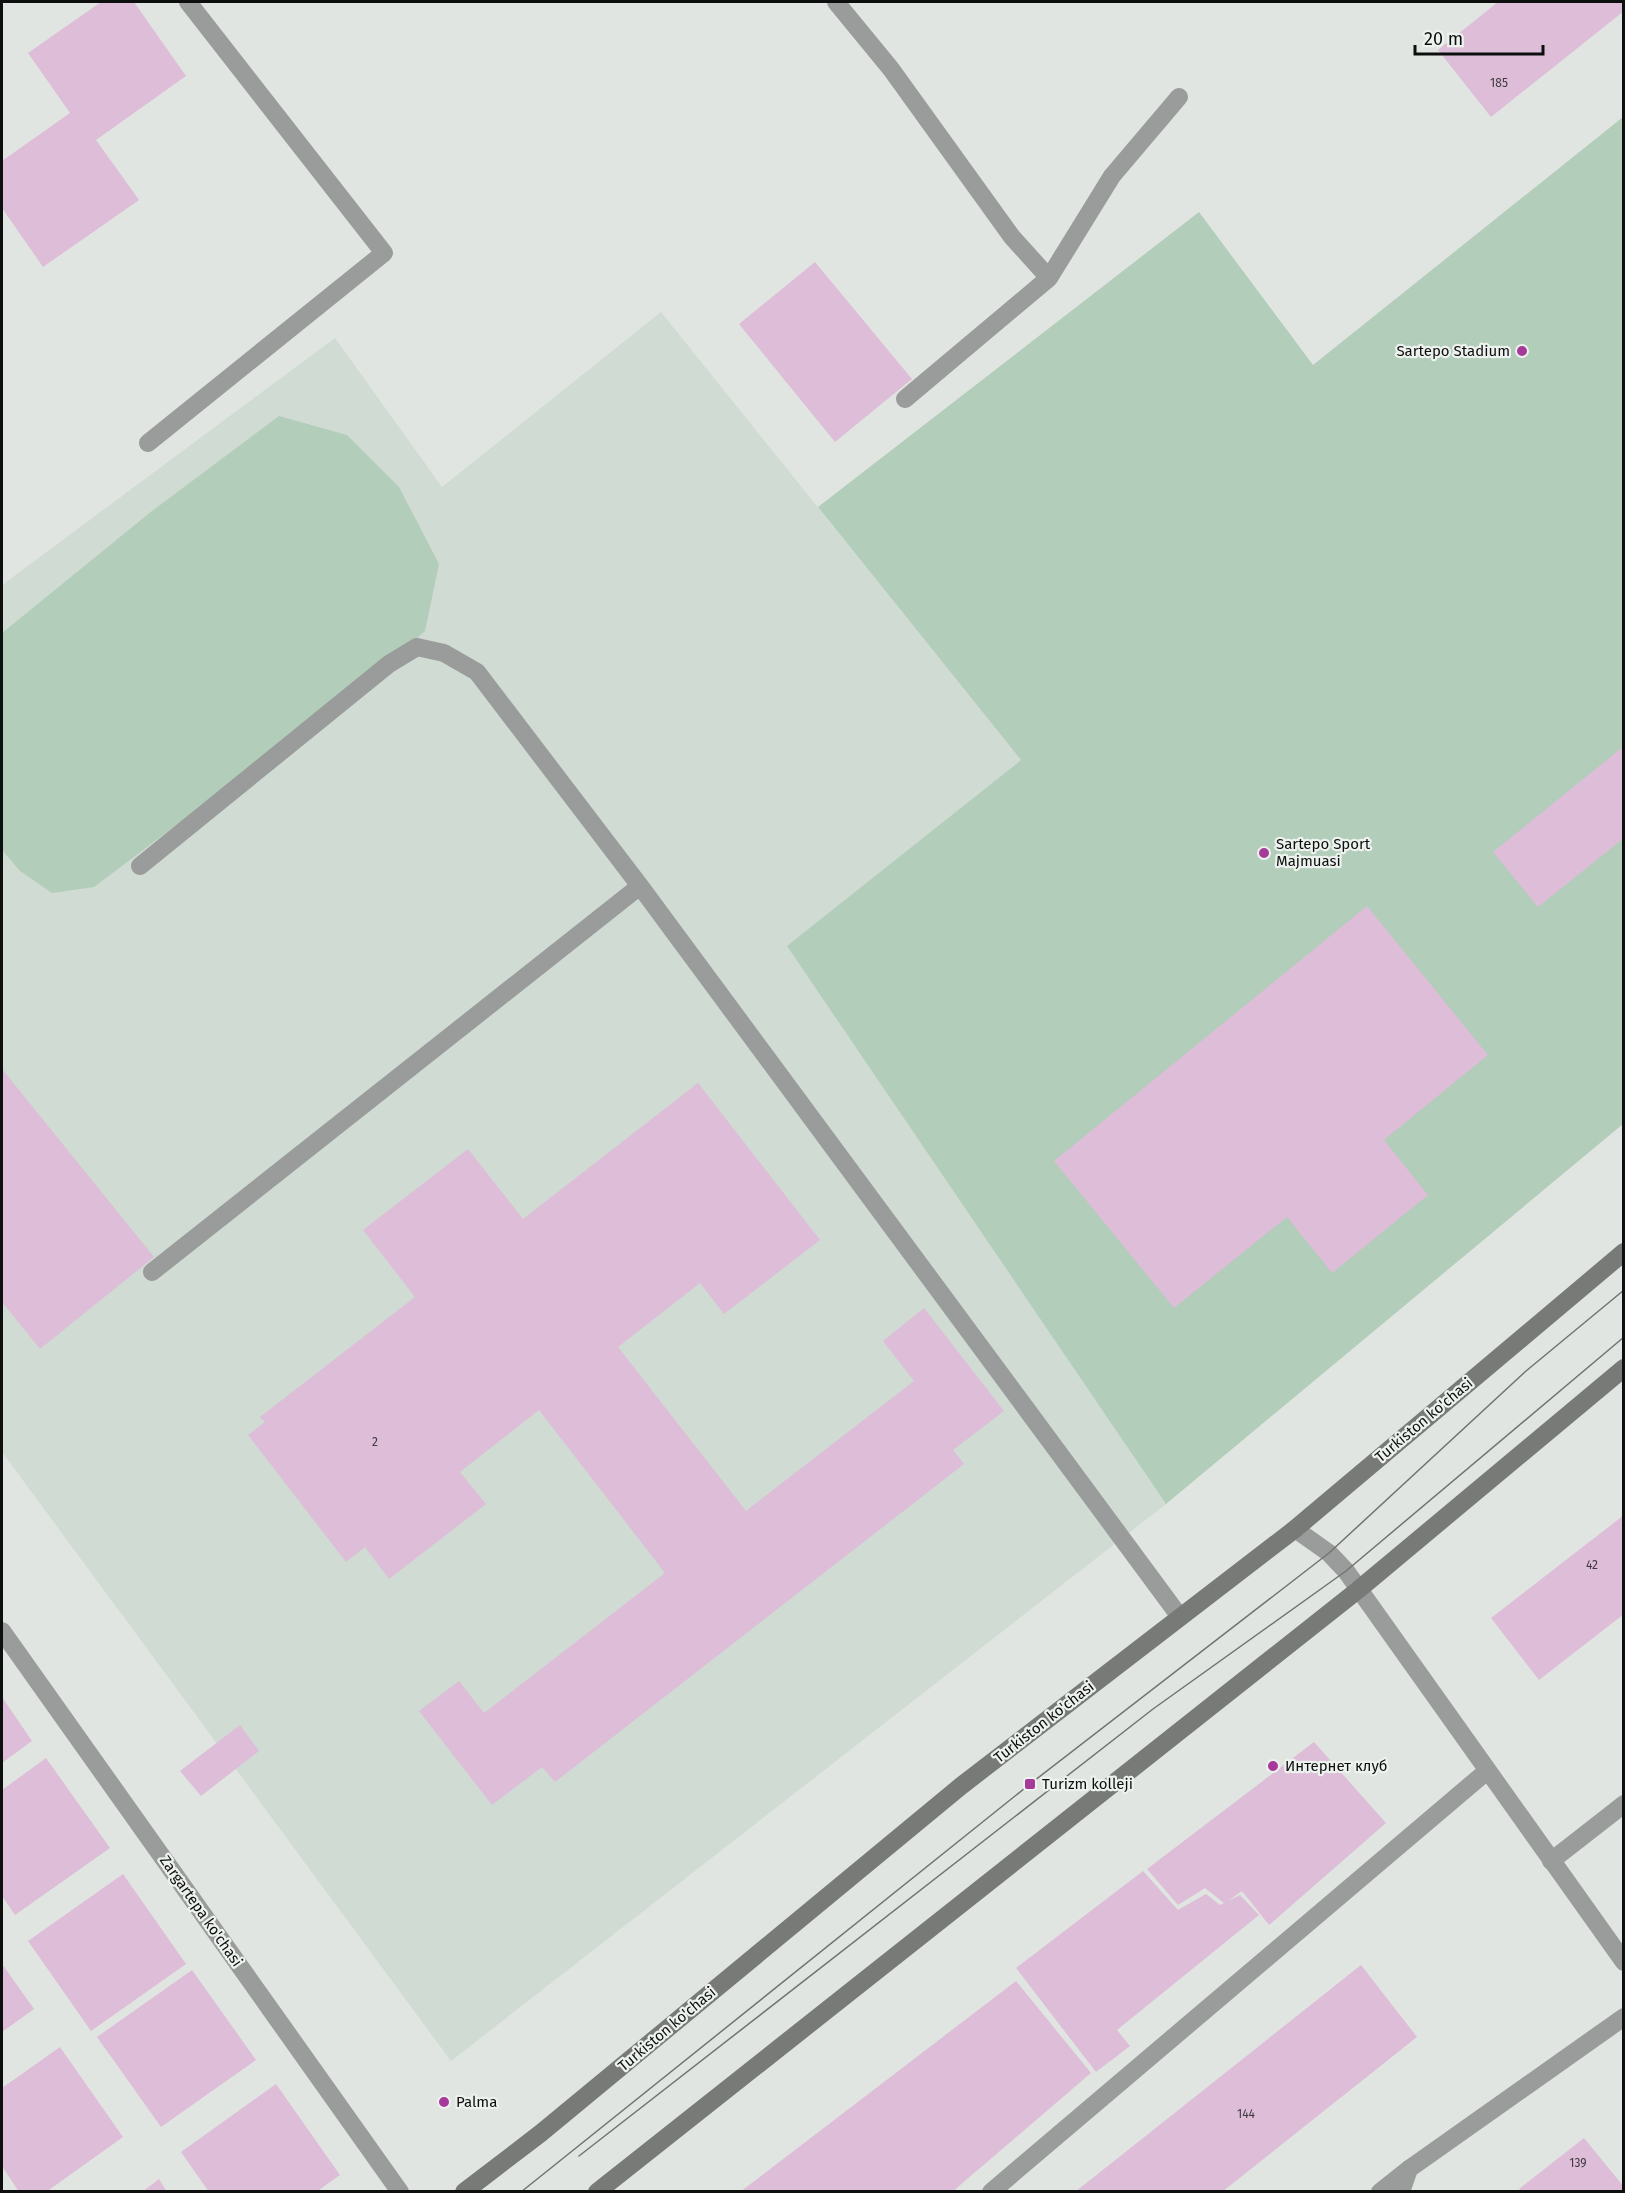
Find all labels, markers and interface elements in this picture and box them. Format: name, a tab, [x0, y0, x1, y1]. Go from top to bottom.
scale bar	[1415, 18, 1542, 56]
text: 20 m	[1424, 28, 1463, 50]
house number: 185	[1490, 76, 1508, 90]
place label: Sartepo Stadium	[1396, 342, 1510, 360]
marker: Sartepo Stadium	[1515, 344, 1529, 358]
place label: Sartepo Sport Majmuasi	[1276, 835, 1371, 870]
marker: Sartepo Sport Majmuasi	[1257, 846, 1271, 860]
street label: Turkiston ko'chasi	[1372, 1374, 1476, 1466]
house number: 2	[372, 1435, 378, 1449]
house number: 42	[1586, 1558, 1598, 1572]
street label: Turkiston ko'chasi	[990, 1677, 1098, 1767]
place label: Интернет клуб	[1285, 1757, 1388, 1775]
marker: Интернет клуб	[1266, 1759, 1280, 1773]
place label: Turizm kolleji	[1042, 1775, 1133, 1793]
marker: Turizm kolleji	[1023, 1777, 1037, 1791]
street label: Zargartepa ko'chasi	[156, 1852, 246, 1970]
street label: Turkiston ko'chasi	[615, 1983, 719, 2075]
place label: Palma	[456, 2093, 497, 2111]
marker: Palma	[437, 2095, 451, 2109]
house number: 144	[1237, 2107, 1256, 2121]
house number: 139	[1569, 2156, 1587, 2170]

